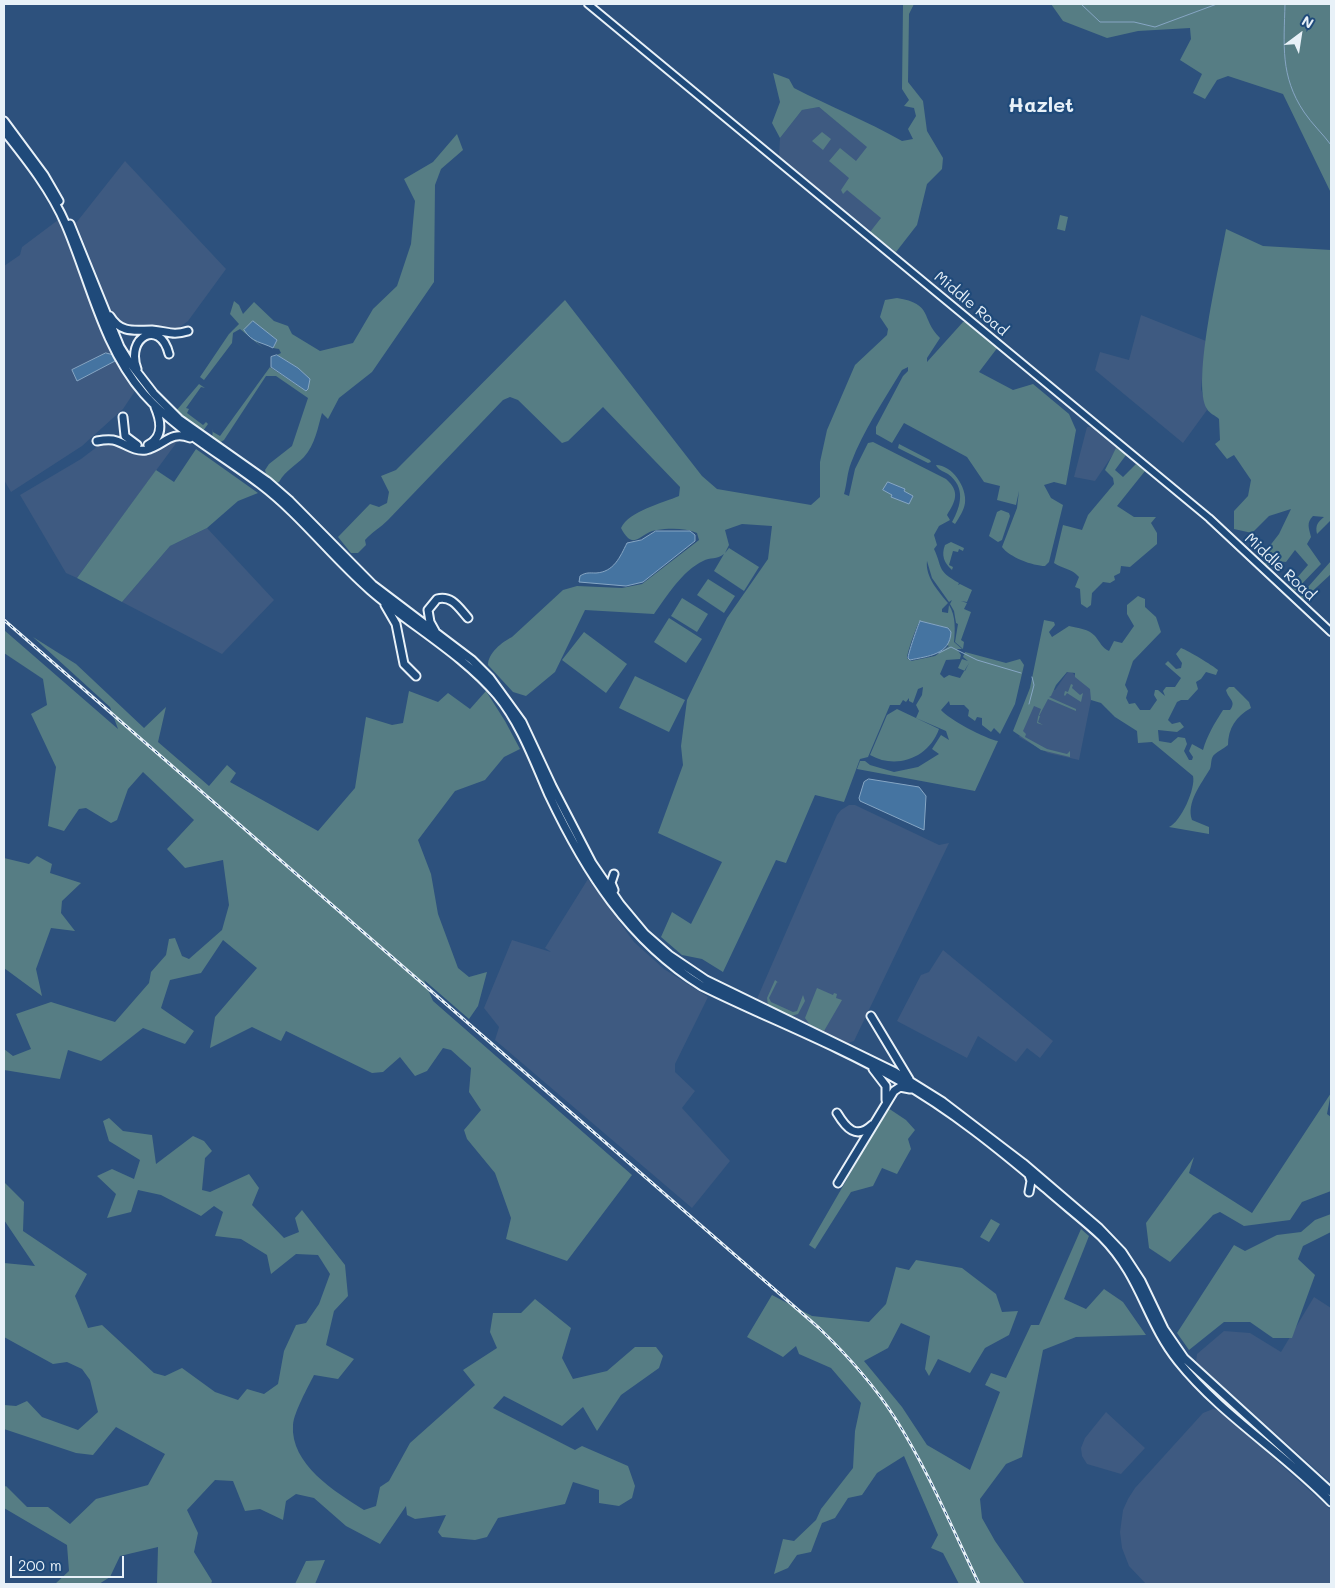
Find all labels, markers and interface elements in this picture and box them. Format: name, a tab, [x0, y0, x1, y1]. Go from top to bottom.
north arrow	[1275, 10, 1325, 60]
text: N	[1299, 11, 1317, 33]
district label: Hazlet	[1008, 94, 1074, 118]
street label: Middle Road	[930, 268, 1012, 340]
street label: Middle Road	[1241, 529, 1319, 605]
scale bar	[12, 1546, 126, 1578]
text: 200 m	[18, 1555, 62, 1575]

